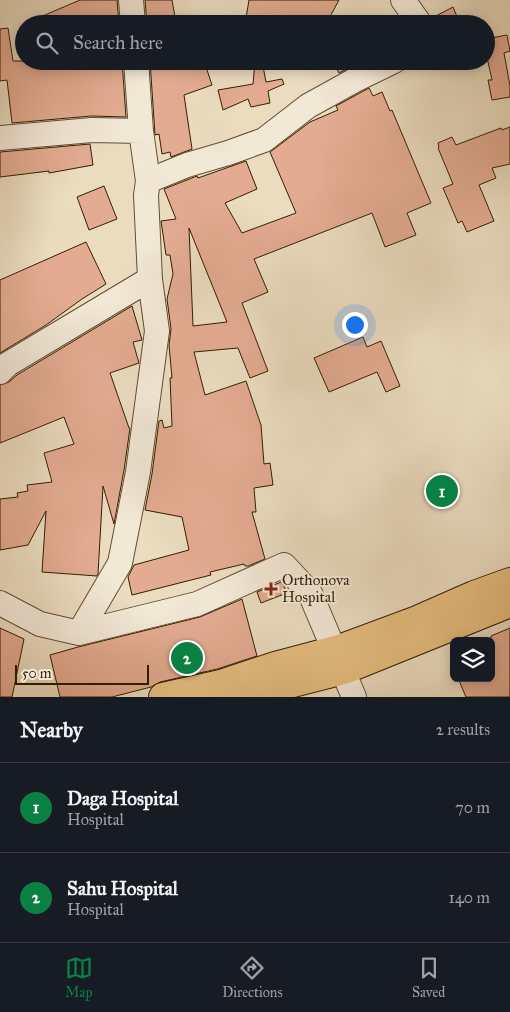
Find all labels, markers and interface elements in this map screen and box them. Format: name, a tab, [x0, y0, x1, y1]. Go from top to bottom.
search box	[15, 15, 495, 70]
icon: search	[33, 29, 61, 57]
text: Search here	[73, 31, 163, 54]
your location	[342, 312, 368, 338]
pin: 1	[426, 472, 458, 510]
place label: Orthonova Hospital	[282, 571, 350, 606]
marker: Orthonova Hospital	[264, 582, 278, 596]
map controls	[450, 637, 495, 682]
button: layers	[450, 637, 495, 682]
pin: 2	[171, 639, 203, 677]
scale bar	[15, 662, 149, 685]
text: 50 m	[22, 665, 51, 682]
text: Nearby	[20, 717, 83, 743]
text: 2 results	[436, 720, 490, 739]
text: Daga Hospital	[67, 787, 178, 810]
text: 1	[33, 798, 39, 817]
text: 70 m	[455, 798, 490, 817]
text: Hospital	[67, 810, 124, 829]
text: Sahu Hospital	[67, 877, 178, 900]
text: 2	[32, 888, 40, 907]
text: 140 m	[449, 888, 490, 907]
text: Hospital	[67, 900, 124, 919]
tab: Map	[65, 954, 93, 1001]
tab: Directions	[222, 954, 283, 1001]
tab: Saved	[412, 954, 445, 1001]

